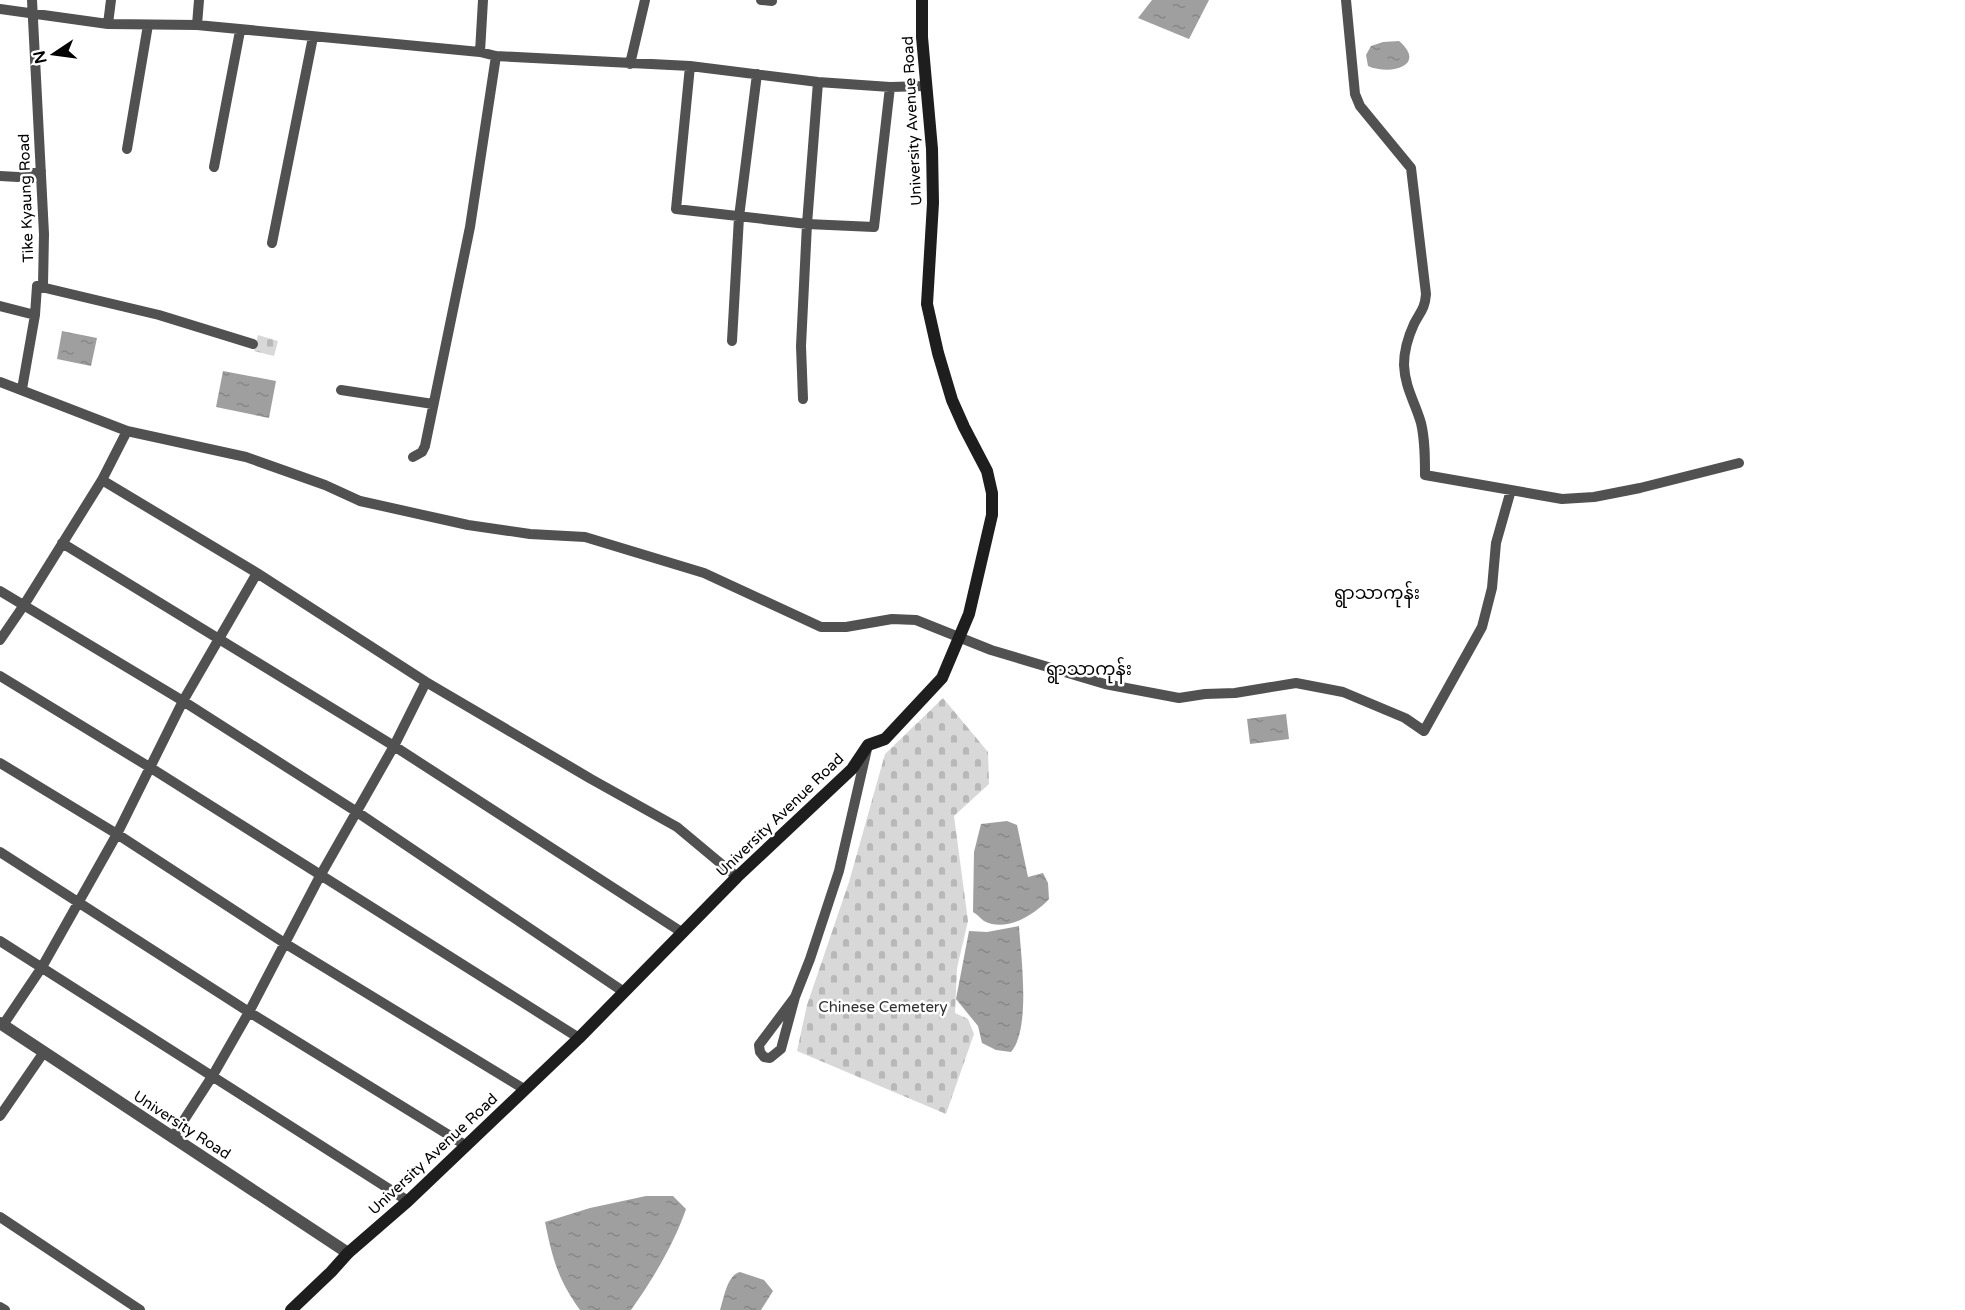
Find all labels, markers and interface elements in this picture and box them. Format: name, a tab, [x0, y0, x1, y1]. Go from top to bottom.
north arrow	[24, 24, 84, 84]
street label: University Avenue Road	[899, 36, 925, 206]
text: N	[29, 49, 52, 66]
street label: Tike Kyaung Road	[15, 133, 37, 263]
district label: ရွာသာကုန်း	[1334, 580, 1420, 608]
district label: ရွာသာကုန်း	[1046, 656, 1132, 684]
street label: University Avenue Road	[713, 750, 847, 880]
park label: Chinese Cemetery	[818, 998, 948, 1016]
street label: University Road	[130, 1087, 234, 1163]
street label: University Avenue Road	[365, 1089, 501, 1219]

